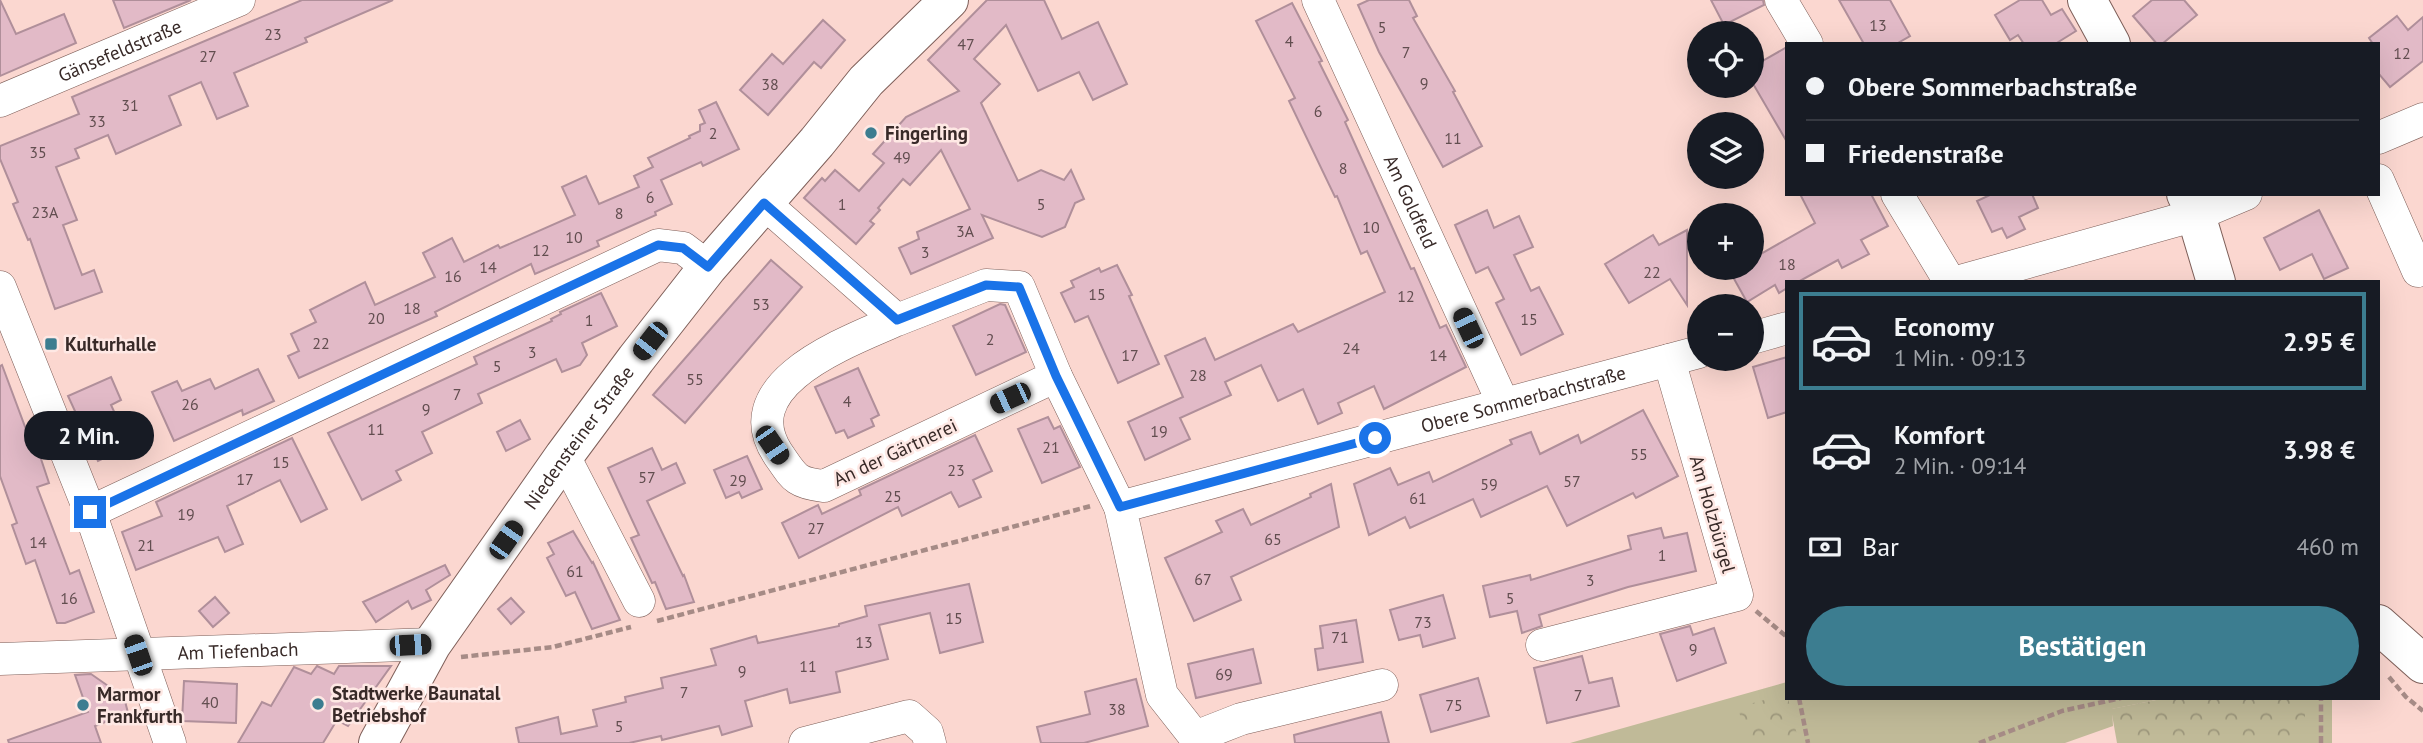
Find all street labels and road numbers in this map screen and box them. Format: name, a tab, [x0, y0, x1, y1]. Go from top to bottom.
street label: Gänsefeldstraße	[54, 14, 185, 87]
street label: Am Goldfeld	[1379, 151, 1443, 252]
street label: Obere Sommerbachstraße	[1418, 360, 1629, 438]
street label: Niedensteiner Straße	[518, 361, 639, 514]
street label: An der Gärtnerei	[829, 413, 961, 491]
street label: Am Holzbürgel	[1685, 453, 1741, 576]
street label: Am Tiefenbach	[177, 637, 299, 665]

